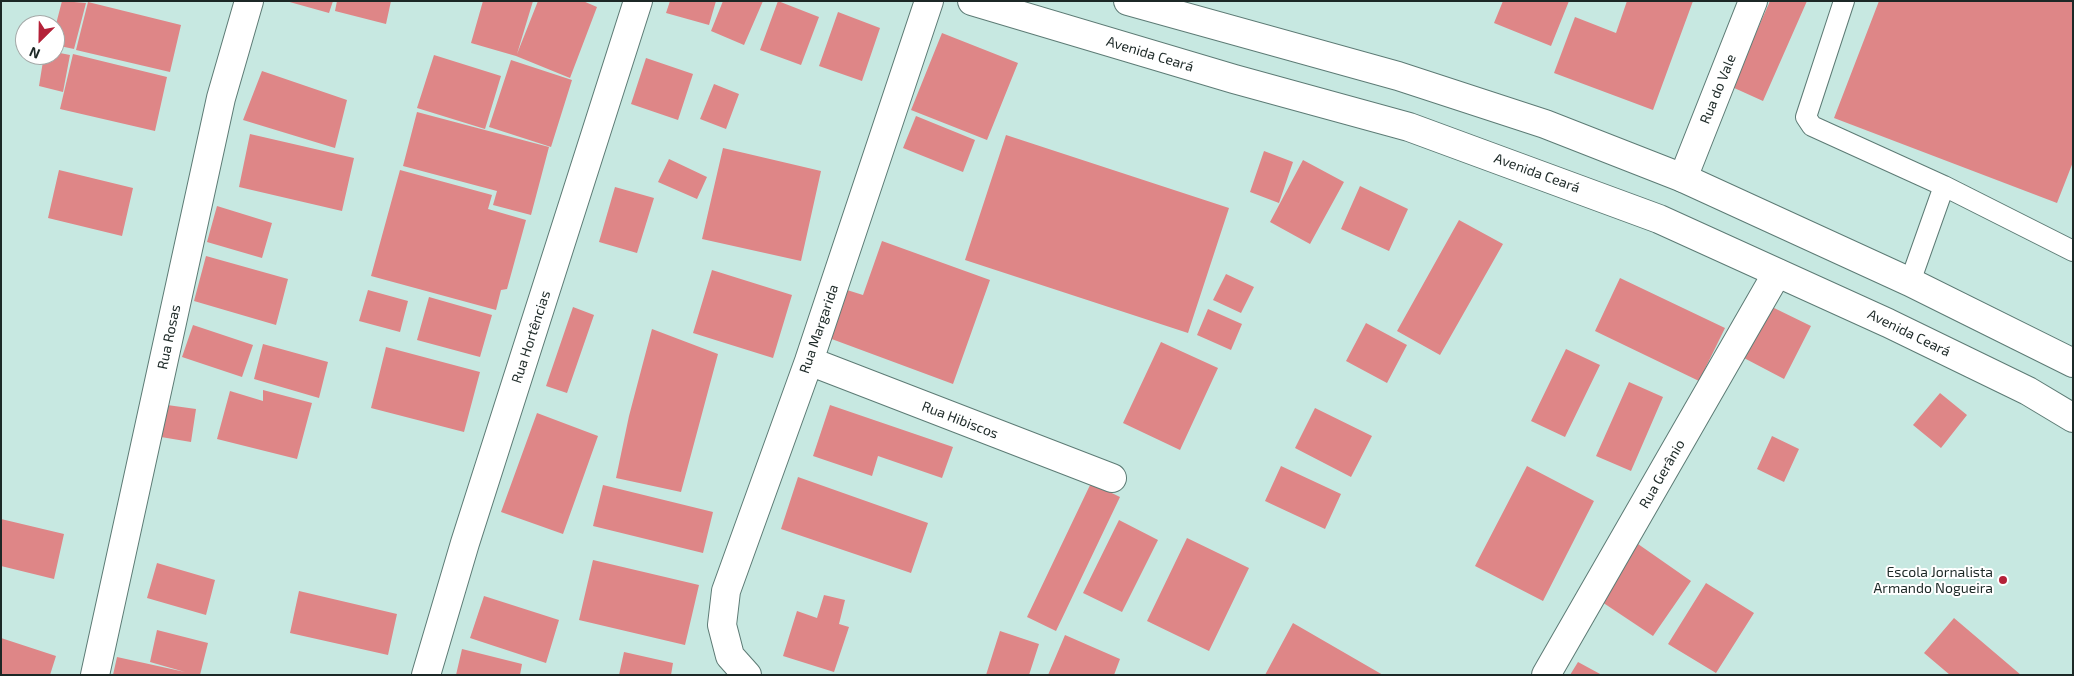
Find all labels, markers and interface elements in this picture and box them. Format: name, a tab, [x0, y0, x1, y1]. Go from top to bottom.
north arrow	[15, 15, 65, 65]
street label: Avenida Ceará	[1104, 33, 1196, 75]
text: N	[26, 44, 42, 63]
street label: Rua do Vale	[1696, 52, 1740, 126]
street label: Avenida Ceará	[1492, 150, 1582, 196]
street label: Rua Margarida	[796, 282, 842, 376]
street label: Rua Hortências	[508, 289, 554, 385]
street label: Rua Rosas	[154, 303, 184, 371]
street label: Avenida Ceará	[1865, 306, 1953, 360]
street label: Rua Hibiscos	[919, 398, 1001, 442]
street label: Rua Gerânio	[1636, 437, 1688, 511]
place label: Escola Jornalista Armando Nogueira	[1874, 564, 1993, 596]
marker: Escola Jornalista Armando Nogueira	[1997, 574, 2009, 586]

